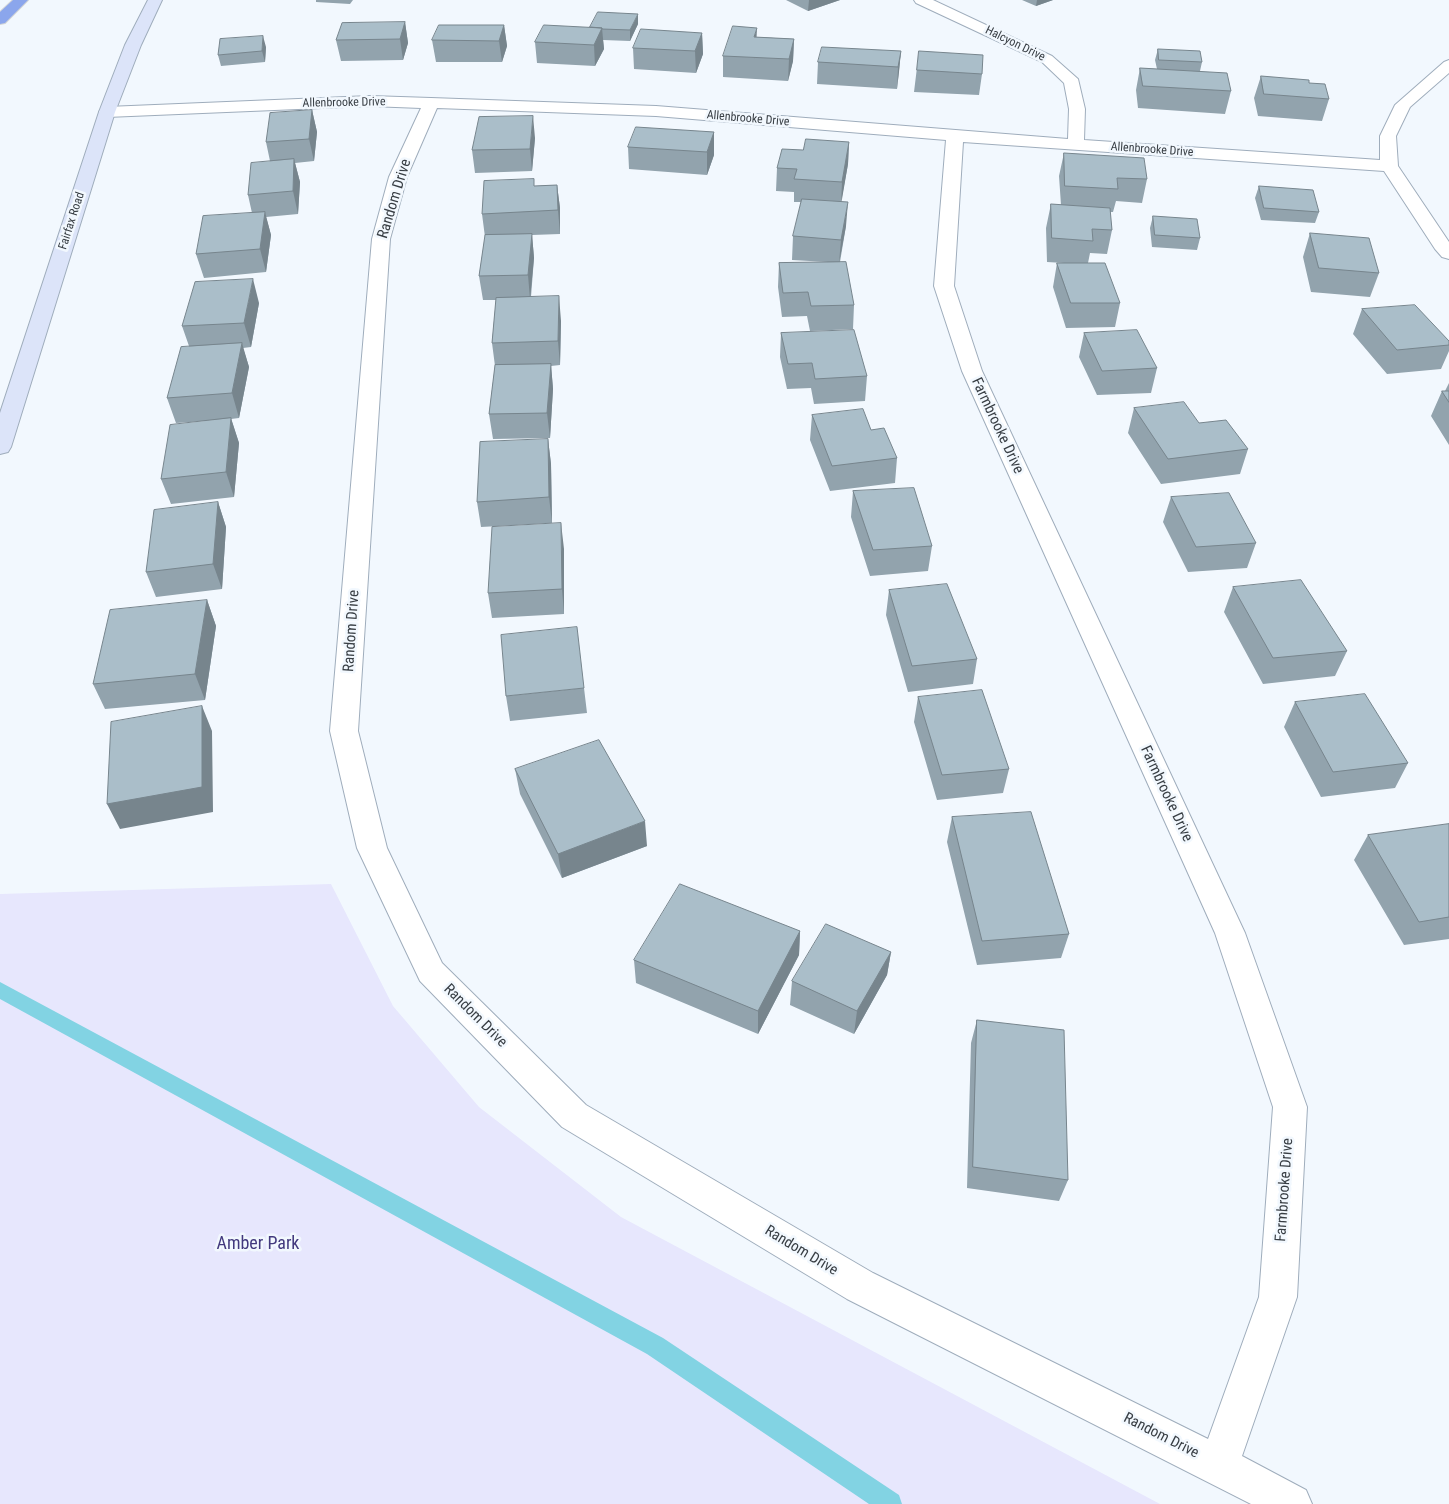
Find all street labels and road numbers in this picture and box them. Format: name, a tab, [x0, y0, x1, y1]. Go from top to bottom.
street label: Halcyon Drive	[983, 23, 1047, 65]
street label: Allenbrooke Drive	[302, 95, 386, 111]
street label: Allenbrooke Drive	[706, 108, 790, 130]
street label: Allenbrooke Drive	[1110, 140, 1194, 160]
street label: Random Drive	[374, 157, 416, 241]
street label: Fairfax Road	[56, 190, 88, 252]
street label: Farmbrooke Drive	[967, 375, 1027, 477]
street label: Random Drive	[340, 589, 364, 673]
street label: Farmbrooke Drive	[1136, 743, 1196, 845]
street label: Random Drive	[440, 981, 510, 1051]
street label: Farmbrooke Drive	[1272, 1138, 1298, 1242]
street label: Random Drive	[761, 1222, 841, 1280]
street label: Random Drive	[1120, 1409, 1202, 1463]

